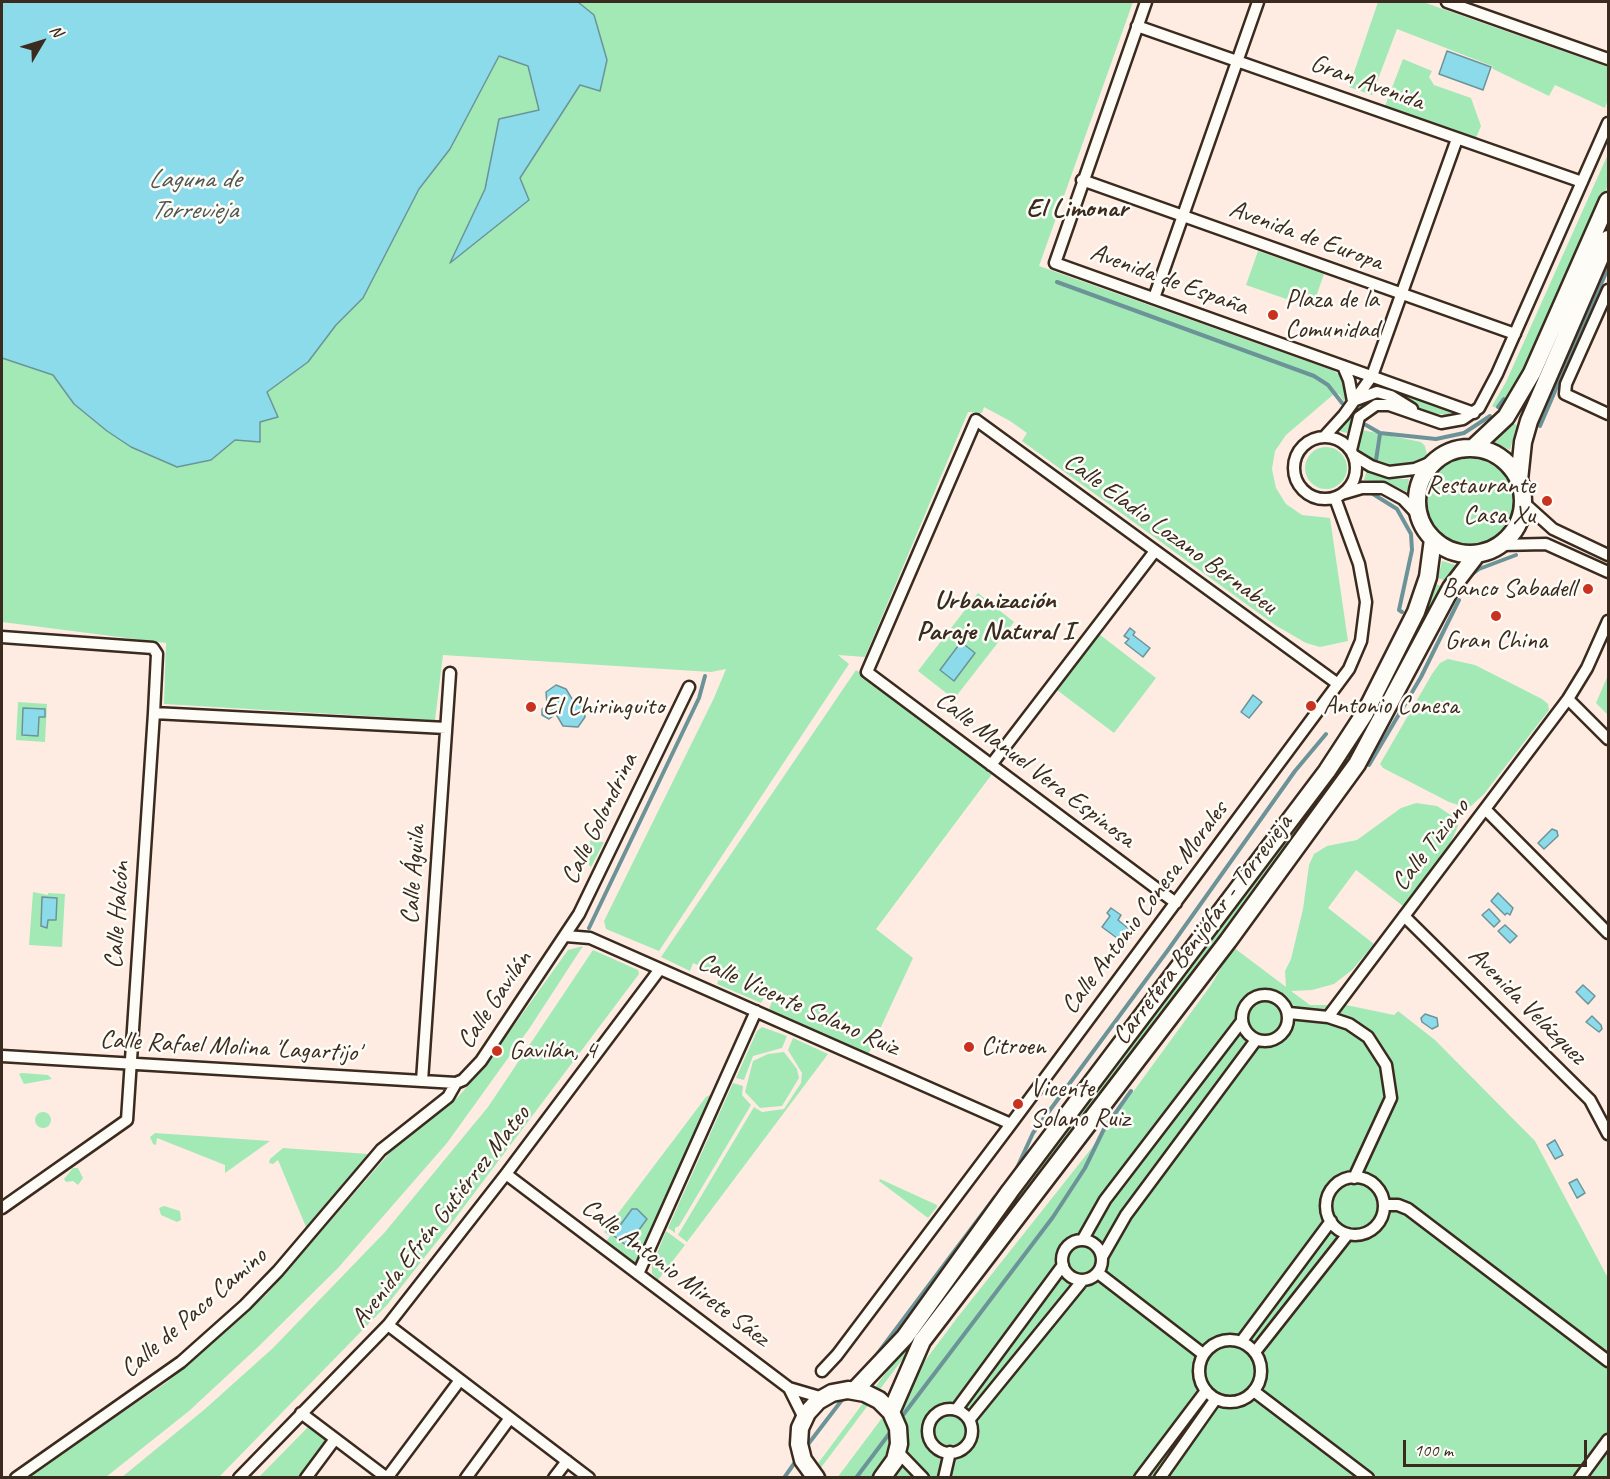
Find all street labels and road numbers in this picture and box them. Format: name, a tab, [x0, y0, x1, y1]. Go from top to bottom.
street label: Gran Avenida	[1306, 48, 1428, 118]
street label: Avenida de Europa	[1225, 194, 1387, 278]
street label: Avenida de España	[1086, 237, 1252, 323]
street label: Calle Eladio Lozano Bernabeu	[1057, 446, 1283, 622]
street label: Calle Manuel Vera Espinosa	[929, 685, 1141, 855]
street label: Calle Golondrina	[555, 748, 645, 890]
street label: Calle Tiziano	[1385, 793, 1477, 897]
street label: Calle Antonio Conesa Morales	[1055, 795, 1235, 1021]
street label: Carretera Benijófar - Torrevieja	[1106, 809, 1300, 1051]
street label: Calle Águila	[395, 825, 433, 925]
street label: Calle Halcón	[99, 860, 137, 970]
street label: Avenida Velázquez	[1461, 940, 1593, 1072]
street label: Calle Gavilán	[451, 945, 539, 1055]
street label: Calle Vicente Solano Ruiz	[693, 947, 903, 1063]
street label: Calle Rafael Molina 'Lagartijo'	[99, 1025, 361, 1069]
street label: Avenida Efrén Gutiérrez Mateo	[345, 1100, 537, 1334]
street label: Calle Antonio Mirete Sáez	[575, 1192, 775, 1354]
street label: Calle de Paco Camino	[115, 1241, 273, 1385]

